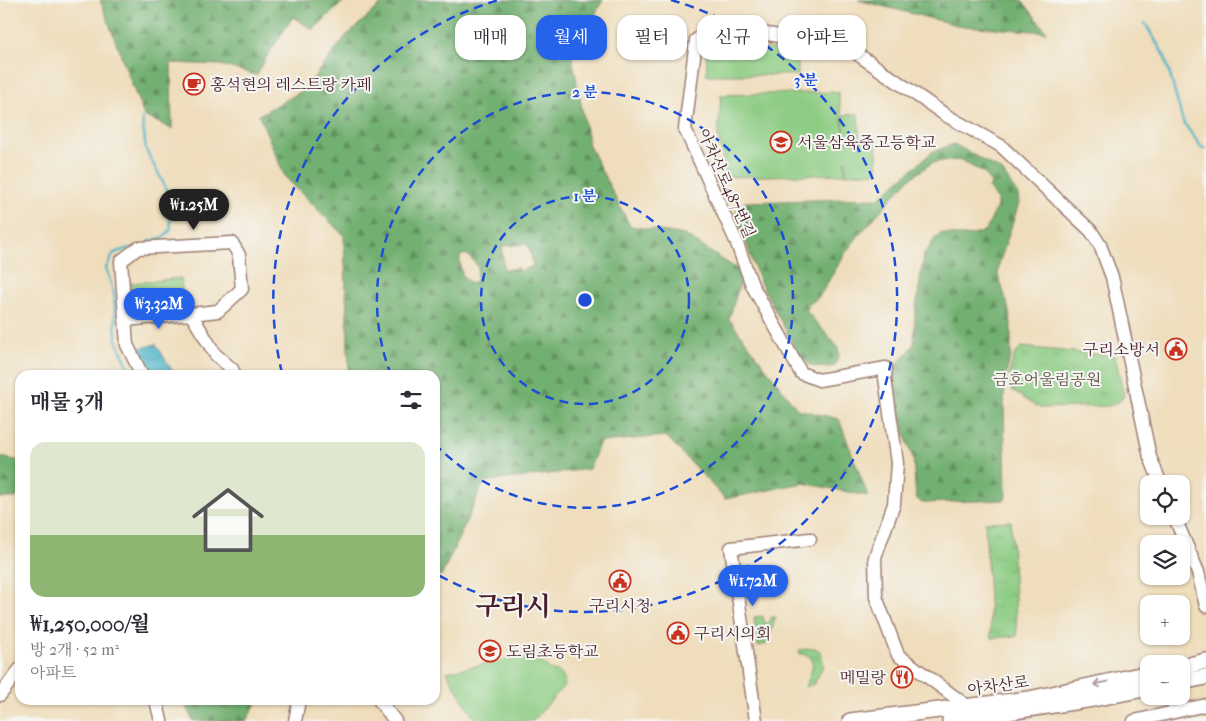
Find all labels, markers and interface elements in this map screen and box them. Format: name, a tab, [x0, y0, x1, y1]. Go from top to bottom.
chip: 매매	[455, 15, 526, 60]
chip: 월세	[536, 15, 607, 60]
chip: 필터	[617, 15, 687, 60]
chip: 신규	[697, 15, 768, 60]
chip: 아파트	[778, 15, 866, 60]
text: 3 분	[794, 71, 818, 89]
cafe icon: 홍석현의 레스트랑 카페	[182, 72, 206, 96]
place label: 홍석현의 레스트랑 카페	[210, 75, 371, 94]
text: 2 분	[572, 83, 598, 101]
street label: 아차산로487번길	[694, 125, 759, 241]
school or university icon: 서울삼육중고등학교	[769, 130, 793, 154]
place label: 서울삼육중고등학교	[797, 133, 936, 152]
text: 1 분	[573, 187, 597, 205]
pin: ₩1.25M	[153, 188, 235, 231]
text: ₩1.25M	[170, 195, 218, 214]
pin: ₩3.32M	[118, 288, 200, 330]
centre of rings	[576, 291, 594, 309]
text: ₩3.32M	[135, 294, 183, 313]
public building icon: 구리소방서	[1164, 337, 1188, 361]
place label: 구리소방서	[1083, 340, 1160, 359]
park label: 금호어울림공원	[993, 370, 1101, 389]
icon: filters	[397, 386, 425, 414]
text: 매물 3개	[30, 390, 104, 414]
icon: home	[183, 475, 273, 565]
map controls	[1140, 475, 1190, 705]
button: locate	[1140, 475, 1190, 525]
button: layers	[1140, 535, 1190, 585]
pin: ₩1.72M	[712, 564, 794, 607]
public building icon: 구리시청	[608, 569, 632, 593]
text: ₩1.72M	[729, 571, 777, 590]
district label: 구리시	[475, 591, 551, 622]
button: +	[1140, 595, 1190, 645]
place label: 구리시청	[589, 596, 651, 615]
text: ₩1,250,000/월	[30, 612, 150, 636]
public building icon: 구리시의회	[666, 621, 690, 645]
place label: 구리시의회	[694, 624, 771, 643]
school or university icon: 도림초등학교	[478, 639, 502, 663]
text: 방 2개 · 52 m²	[30, 640, 119, 659]
place label: 도림초등학교	[506, 642, 599, 661]
button: −	[1140, 655, 1190, 705]
text: 아파트	[30, 663, 76, 682]
restaurant icon: 메밀랑	[890, 665, 914, 689]
place label: 메밀랑	[840, 668, 887, 687]
street label: 아차산로	[966, 672, 1031, 699]
one-way arrow	[1093, 679, 1109, 689]

